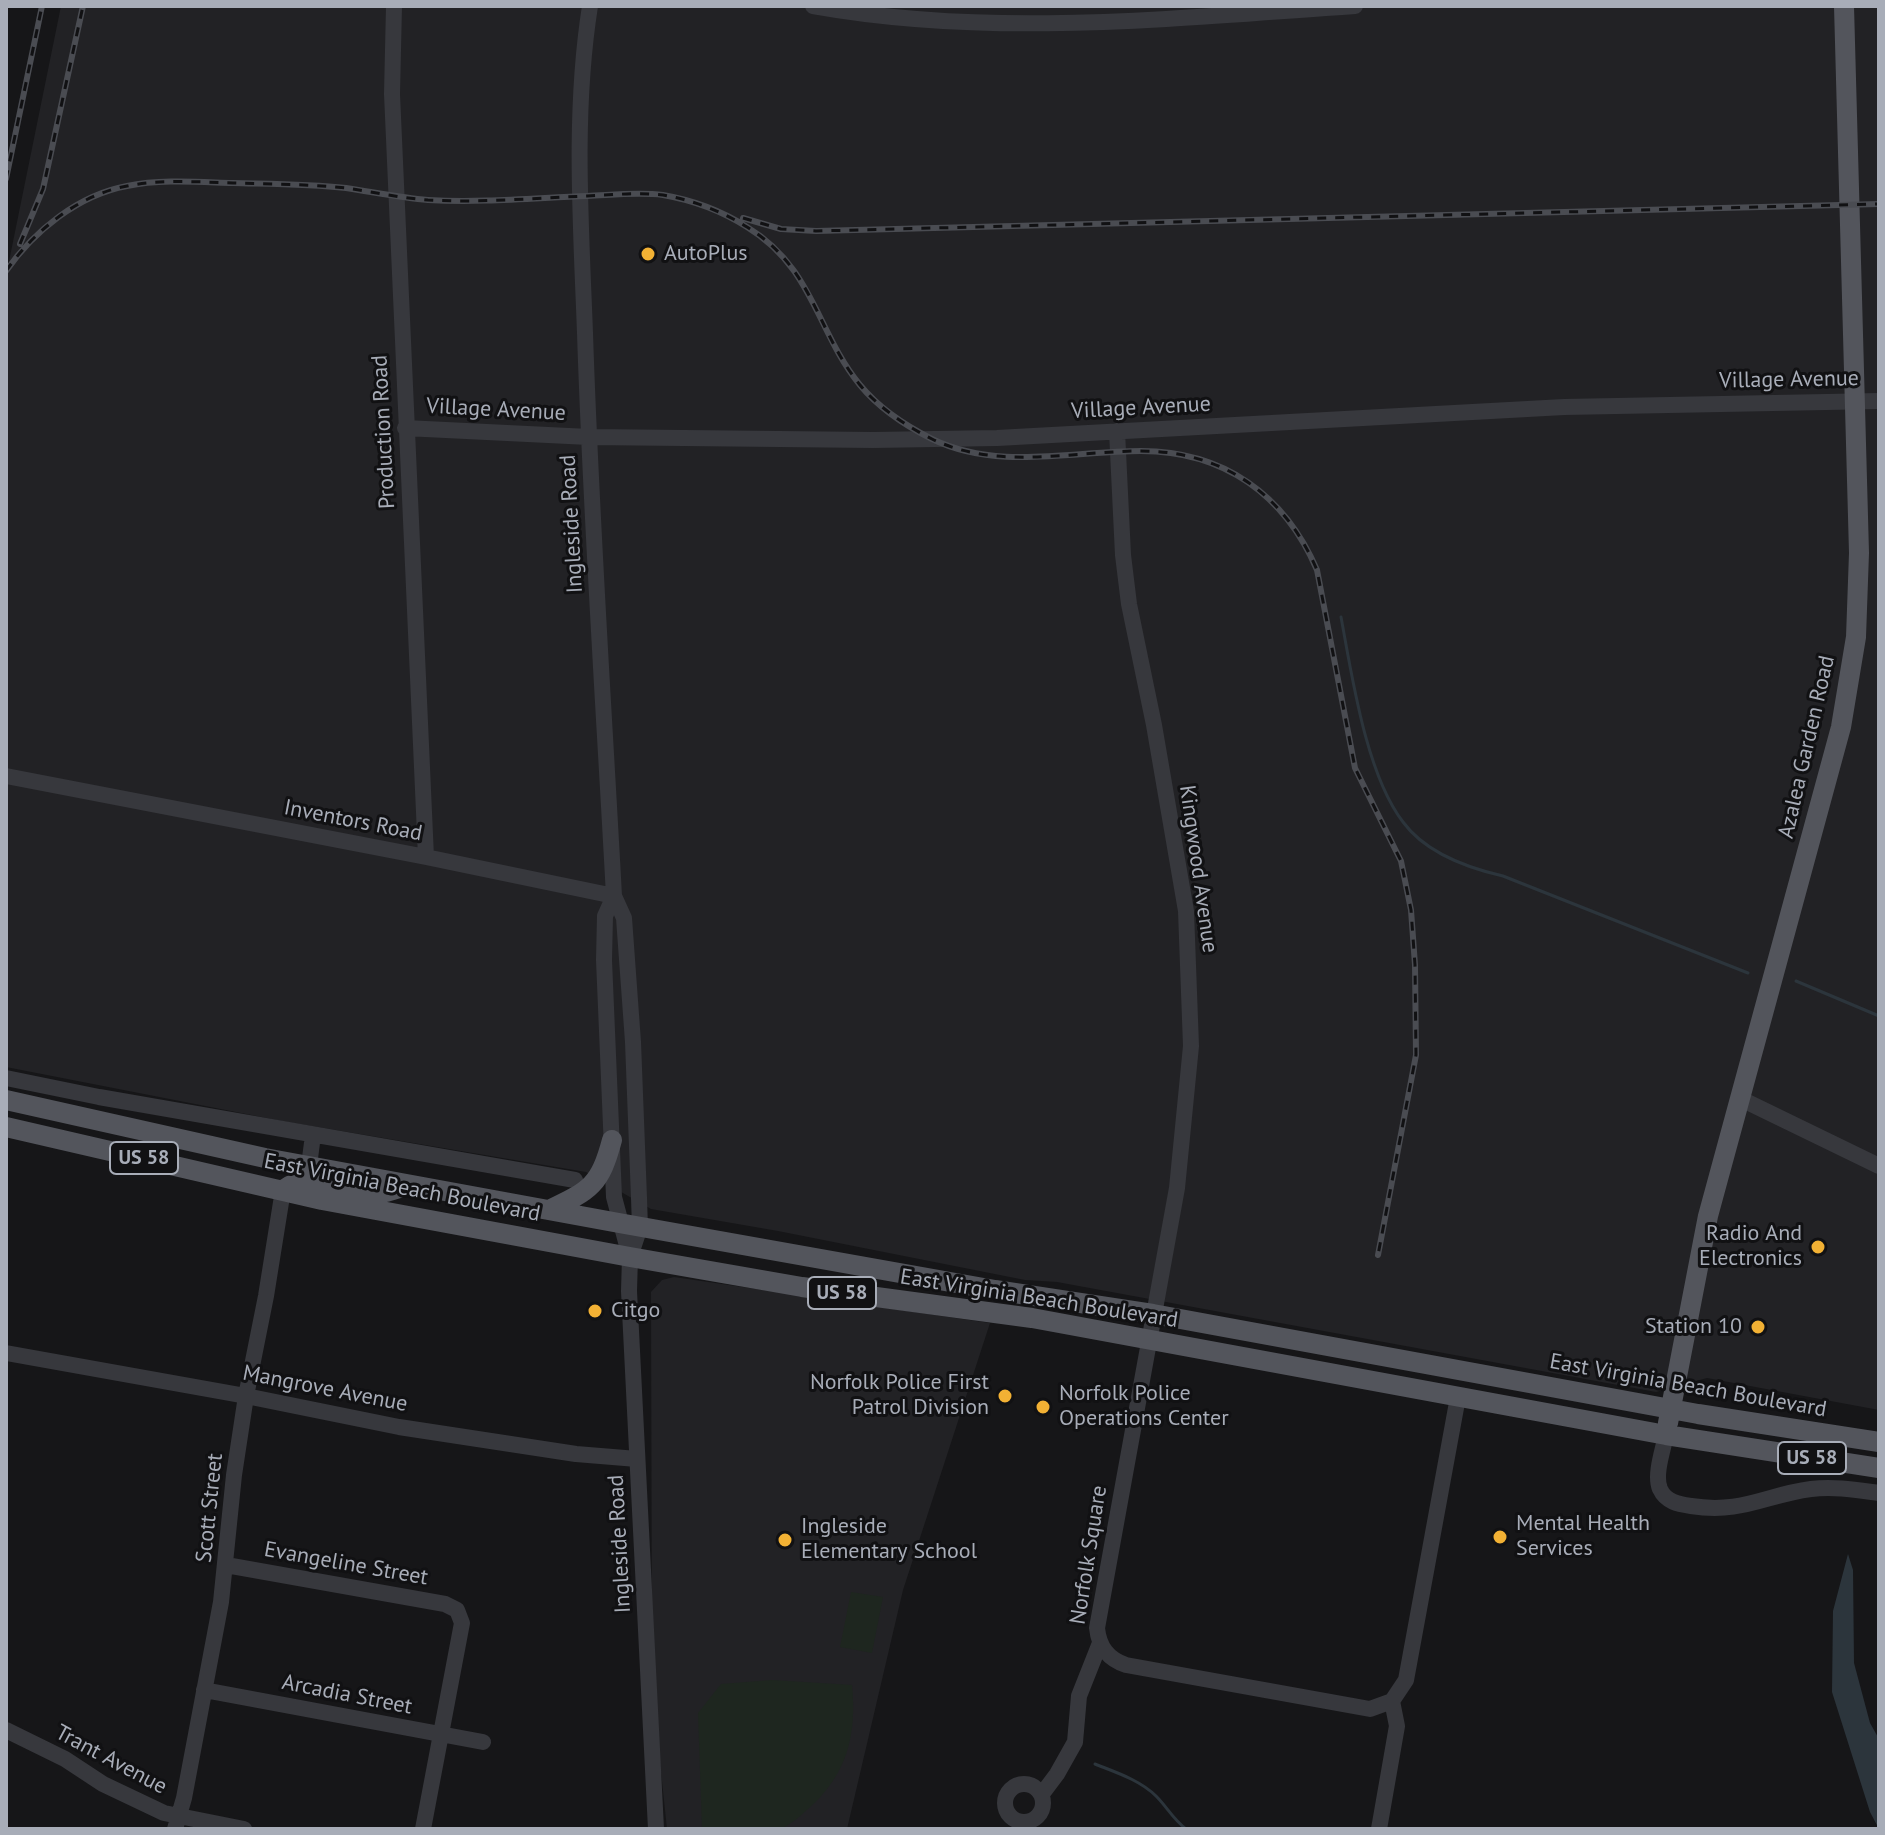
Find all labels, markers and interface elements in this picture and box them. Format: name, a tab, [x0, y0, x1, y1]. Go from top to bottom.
place label: AutoPlus	[664, 241, 748, 267]
marker: AutoPlus	[639, 245, 657, 263]
street label: Production Road	[367, 354, 401, 510]
street label: Village Avenue	[1719, 366, 1859, 394]
street label: Village Avenue	[1071, 391, 1211, 425]
street label: Village Avenue	[426, 393, 566, 427]
street label: Ingleside Road	[555, 454, 589, 594]
street label: Azalea Garden Road	[1773, 653, 1841, 841]
street label: Kingwood Avenue	[1173, 783, 1223, 955]
street label: Inventors Road	[282, 795, 424, 847]
road number: US 58	[110, 1142, 178, 1174]
street label: East Virginia Beach Boulevard	[262, 1148, 542, 1228]
place label: Radio And Electronics	[1699, 1221, 1802, 1272]
marker: Radio And Electronics	[1809, 1238, 1827, 1256]
street label: East Virginia Beach Boulevard	[898, 1264, 1180, 1334]
road number: US 58	[808, 1277, 876, 1309]
place label: Citgo	[611, 1298, 660, 1324]
marker: Citgo	[586, 1302, 604, 1320]
place label: Station 10	[1645, 1314, 1742, 1340]
marker: Station 10	[1749, 1318, 1767, 1336]
street label: East Virginia Beach Boulevard	[1547, 1349, 1829, 1423]
street label: Mangrove Avenue	[240, 1360, 410, 1418]
place label: Norfolk Police First Patrol Division	[810, 1370, 989, 1422]
place label: Norfolk Police Operations Center	[1059, 1381, 1229, 1432]
marker: Norfolk Police First Patrol Division	[996, 1387, 1014, 1405]
marker: Norfolk Police Operations Center	[1034, 1398, 1052, 1416]
road number: US 58	[1778, 1442, 1846, 1474]
street label: Scott Street	[191, 1452, 229, 1564]
street label: Ingleside Road	[603, 1474, 637, 1614]
street label: Norfolk Square	[1065, 1484, 1113, 1626]
place label: Mental Health Services	[1516, 1511, 1650, 1562]
place label: Ingleside Elementary School	[801, 1514, 977, 1566]
marker: Mental Health Services	[1491, 1528, 1509, 1546]
marker: Ingleside Elementary School	[776, 1531, 794, 1549]
street label: Evangeline Street	[262, 1537, 430, 1591]
street label: Arcadia Street	[280, 1669, 414, 1721]
street label: Trant Avenue	[51, 1720, 171, 1800]

